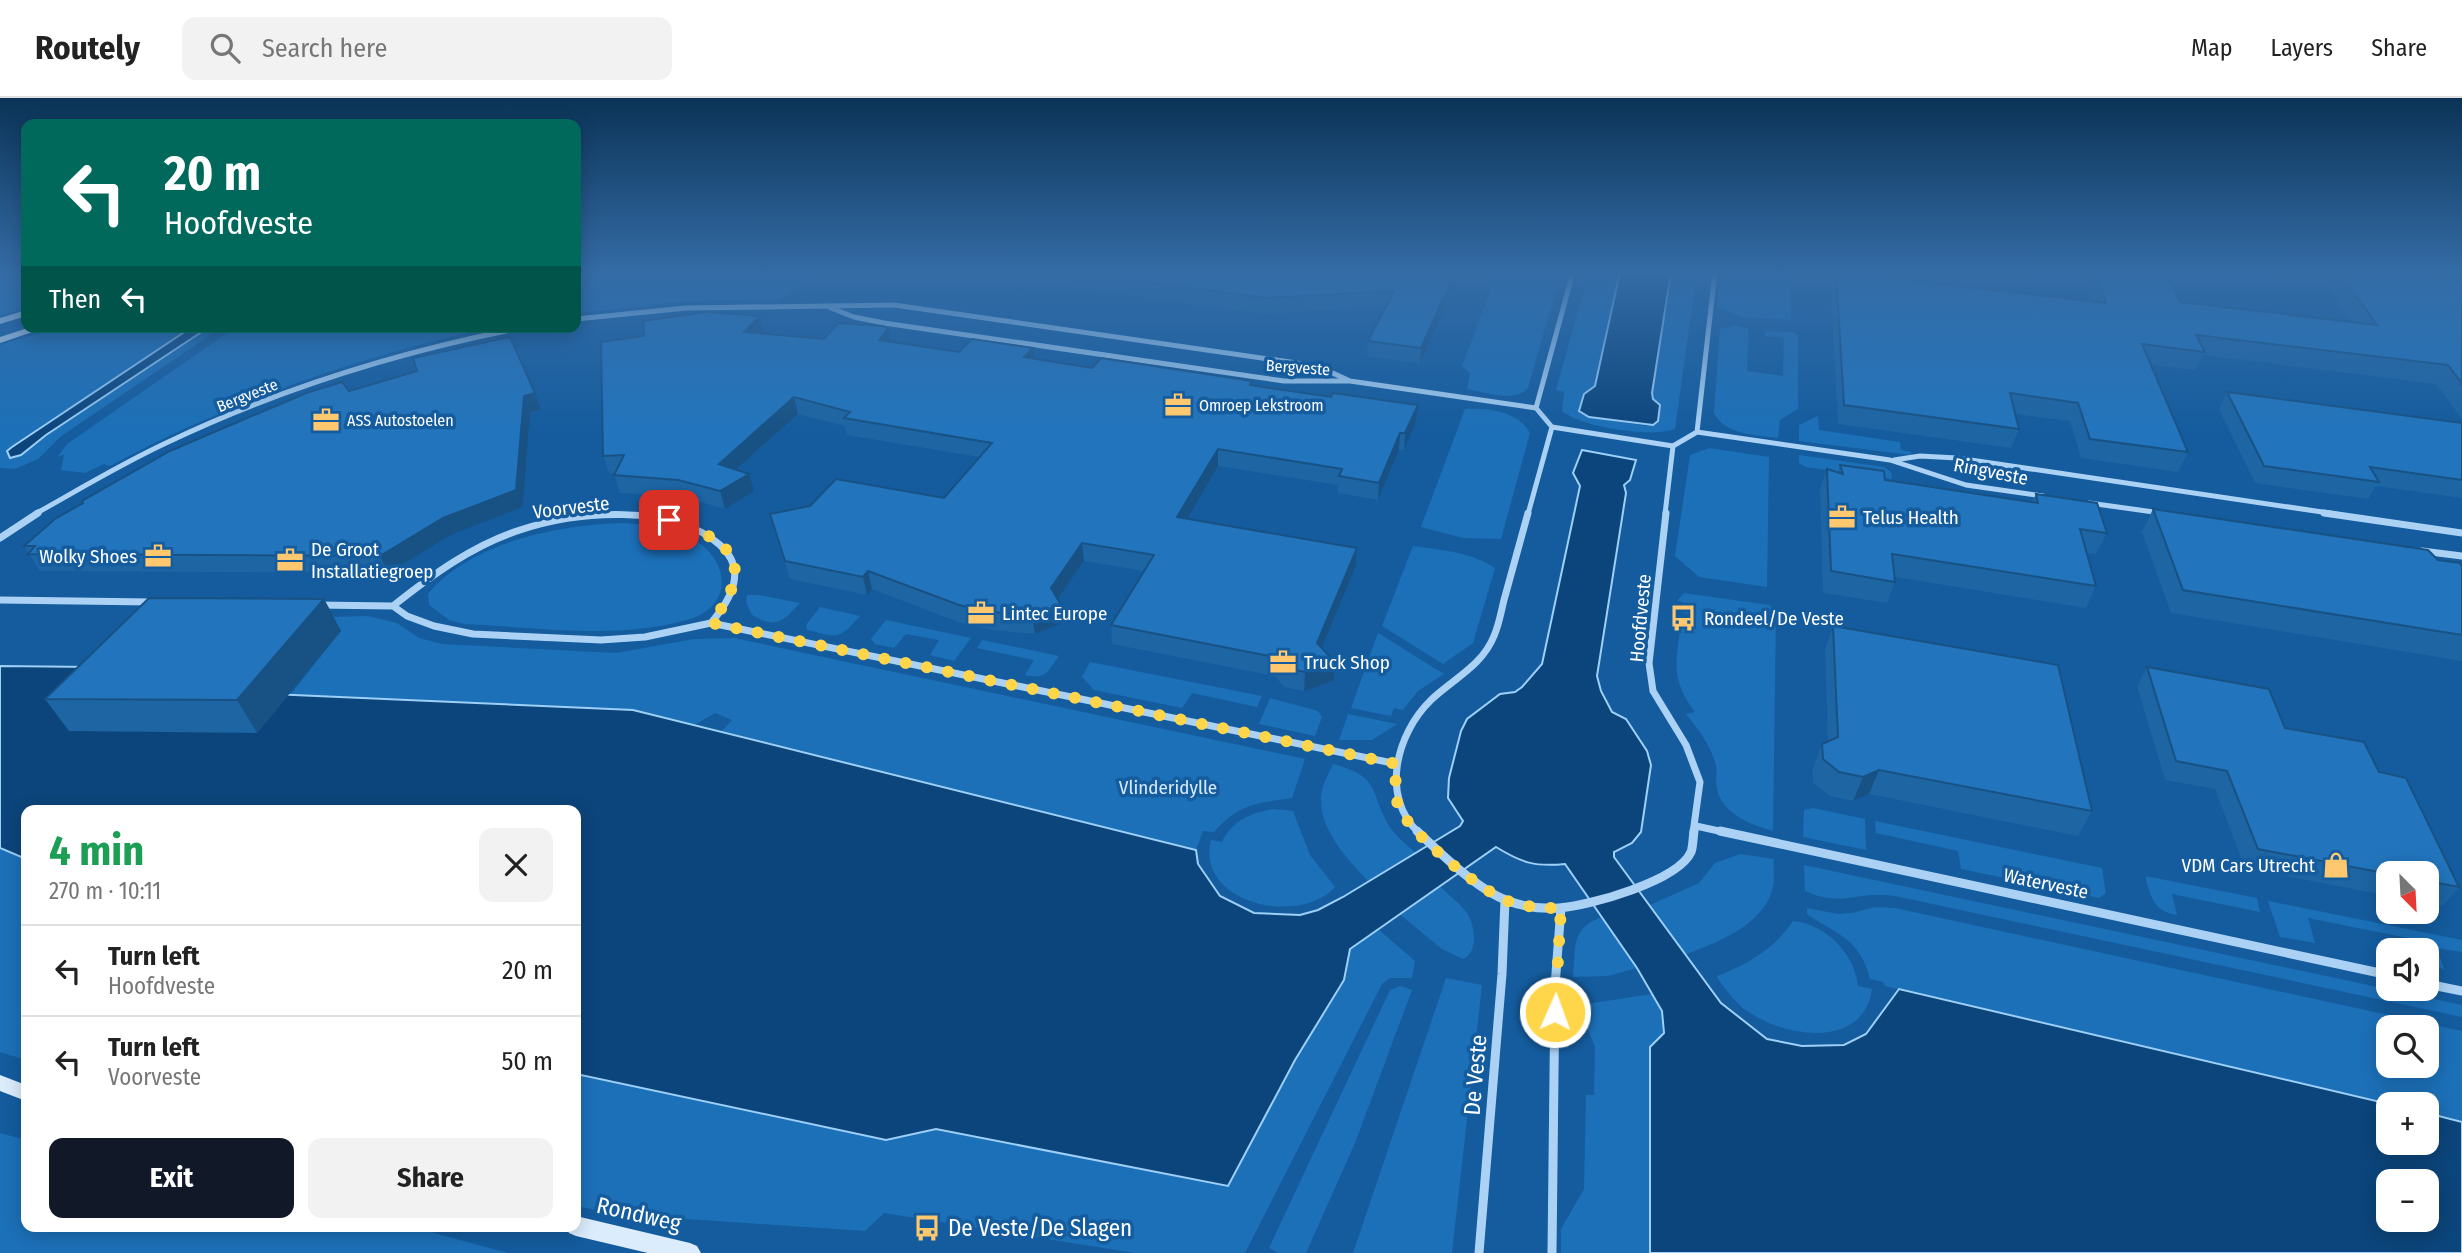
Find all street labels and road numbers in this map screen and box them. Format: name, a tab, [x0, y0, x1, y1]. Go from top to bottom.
street label: Bergveste	[1265, 356, 1331, 379]
street label: Bergveste	[214, 375, 281, 416]
street label: Ringveste	[1952, 453, 2030, 490]
street label: Voorveste	[531, 491, 611, 524]
street label: Hoofdveste	[1625, 573, 1656, 663]
street label: Waterveste	[2001, 863, 2090, 904]
street label: De Veste	[1458, 1033, 1492, 1117]
street label: Rondweg	[594, 1191, 684, 1237]

